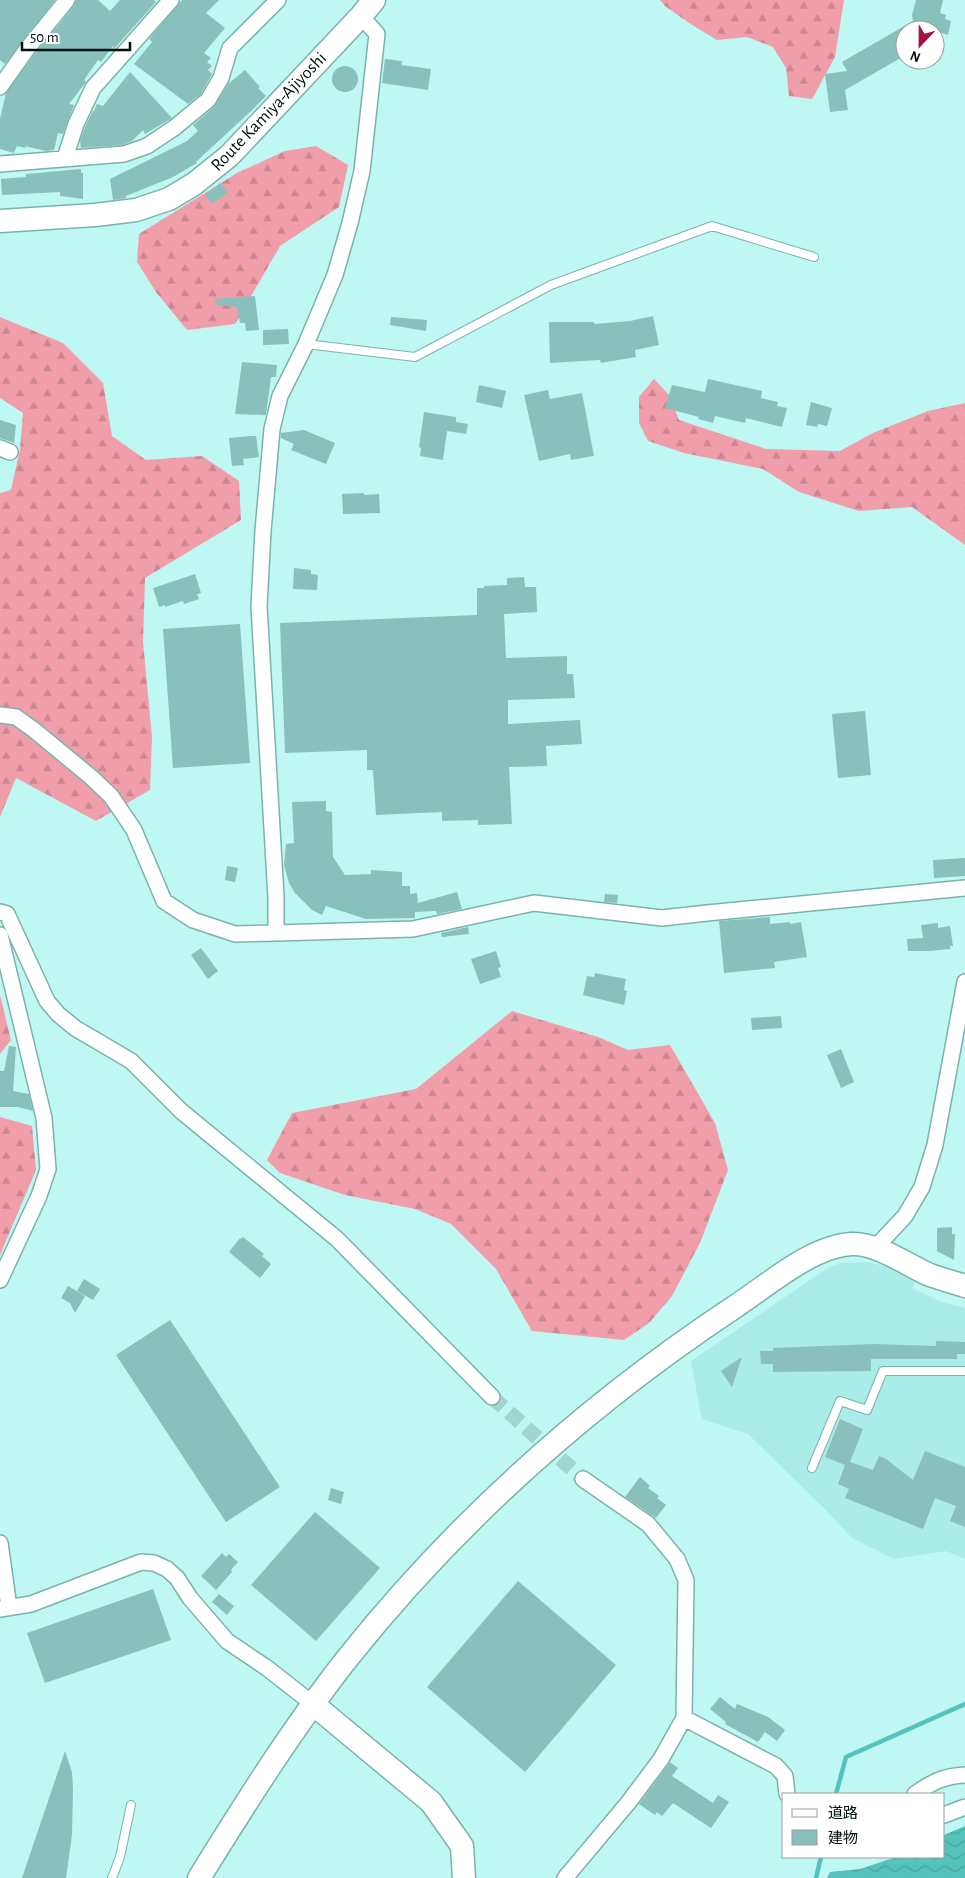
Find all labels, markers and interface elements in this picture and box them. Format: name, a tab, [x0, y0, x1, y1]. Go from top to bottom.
scale bar	[22, 20, 130, 52]
north arrow	[895, 20, 945, 70]
text: 50 m	[30, 30, 59, 45]
text: N	[908, 48, 923, 64]
street label: Route Kamiya-Ajiyoshi	[208, 49, 330, 175]
legend	[782, 1793, 945, 1858]
text: 道路	[828, 1805, 858, 1821]
text: 建物	[828, 1830, 858, 1846]

